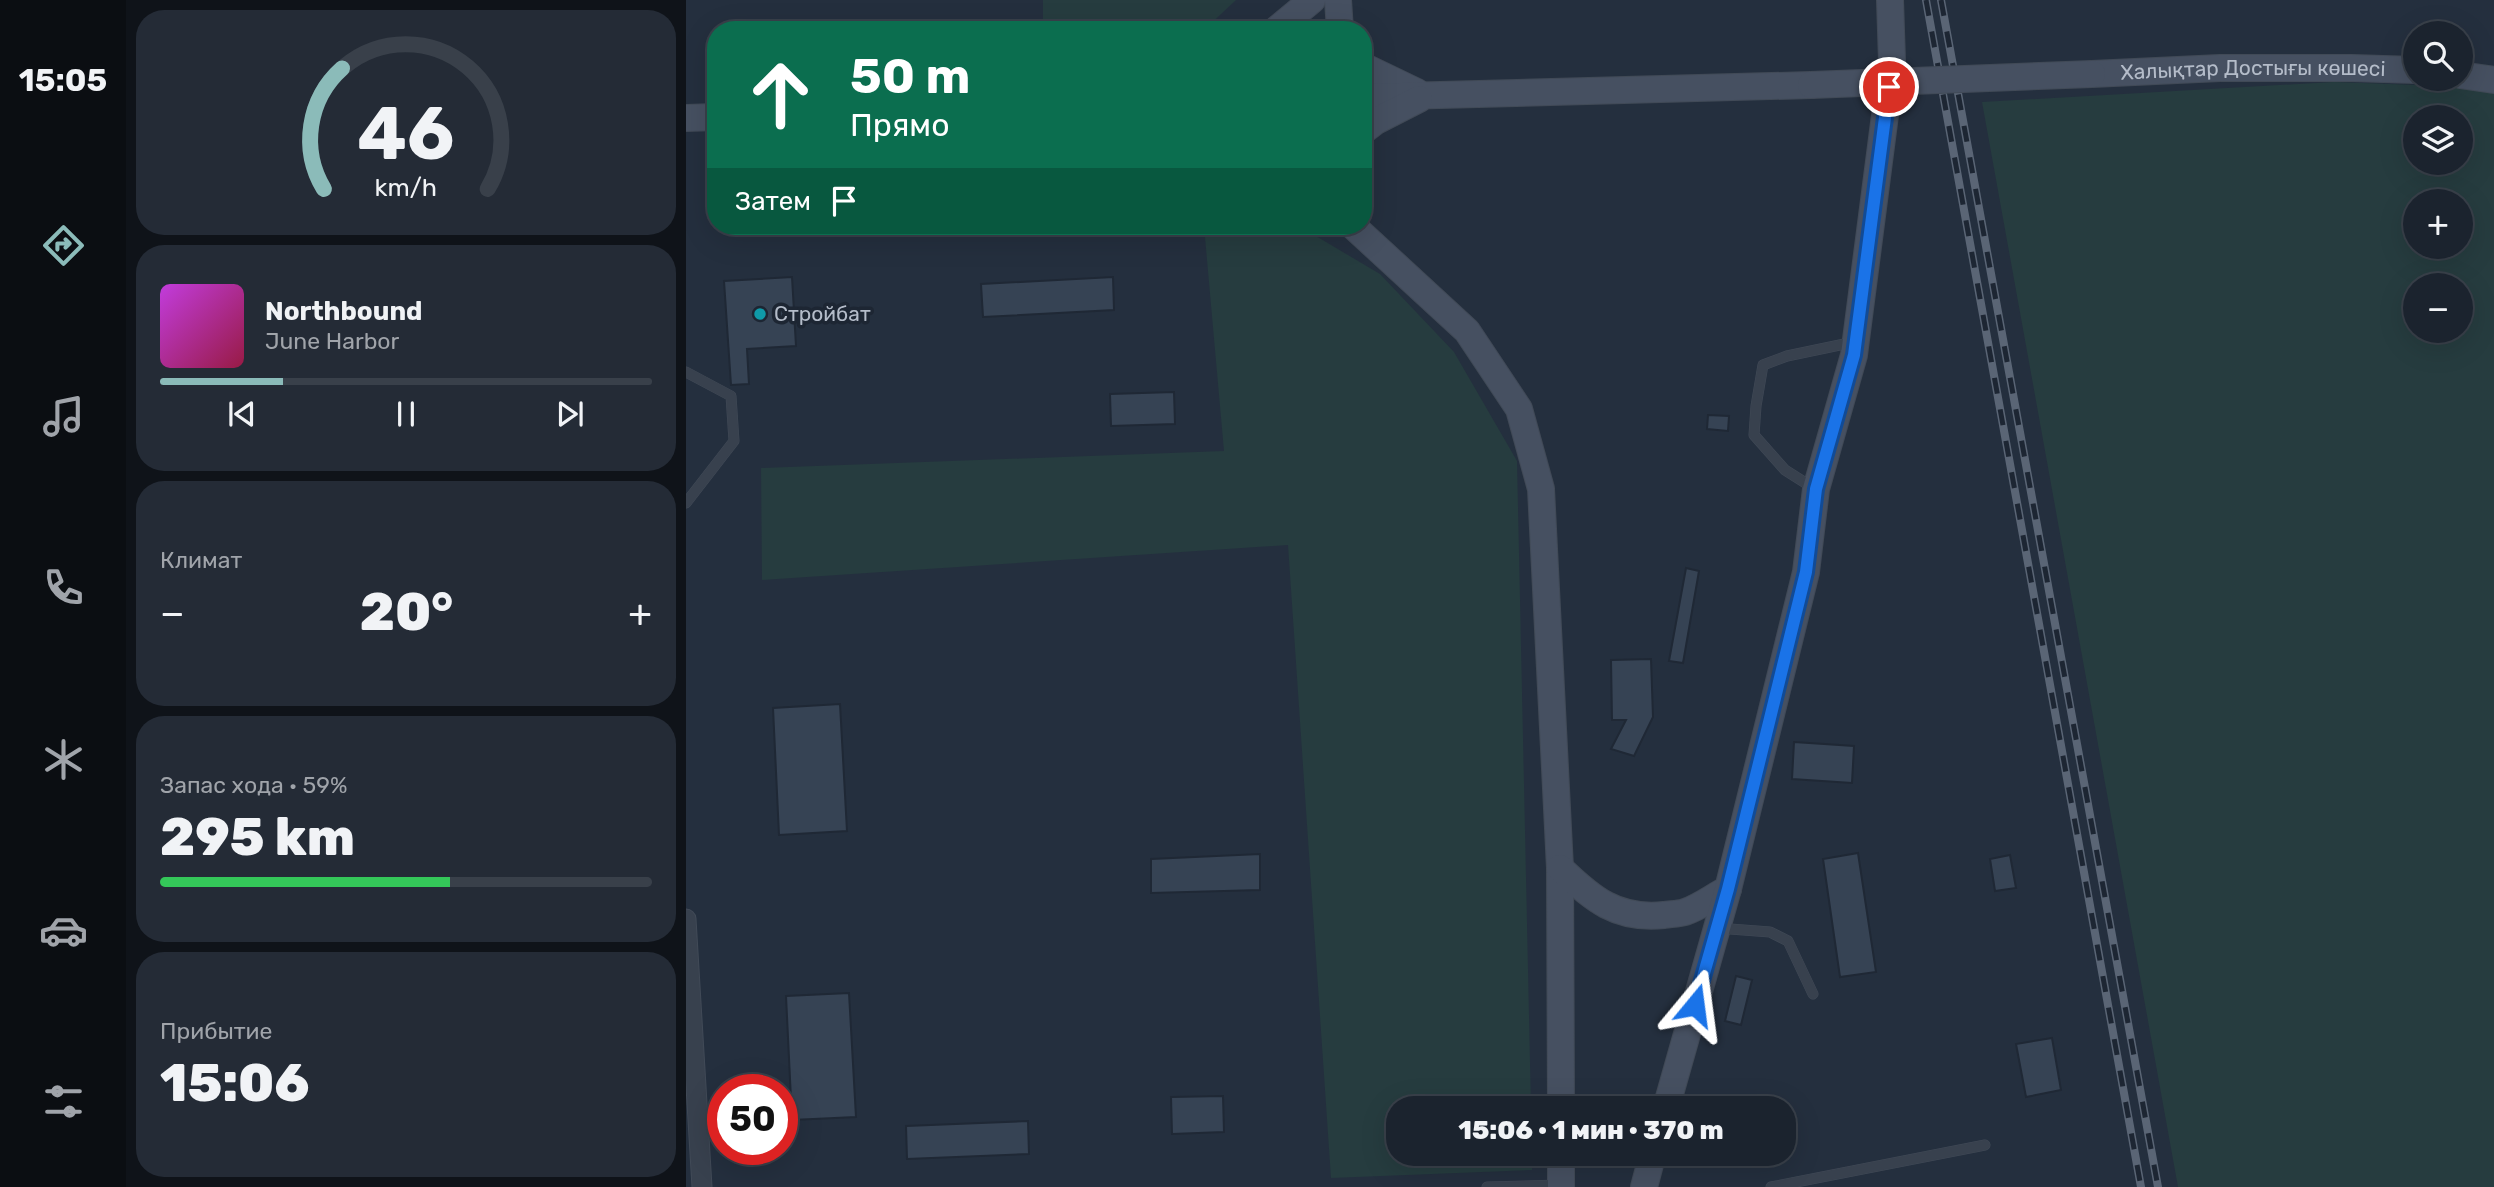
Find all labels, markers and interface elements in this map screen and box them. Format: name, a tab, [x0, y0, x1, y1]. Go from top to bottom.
map controls	[2403, 21, 2473, 343]
button: search	[2403, 21, 2473, 91]
text: 50 m	[850, 47, 970, 105]
icon: ahead	[735, 49, 826, 140]
street label: Халықтар Достығы көшесі	[2120, 55, 2386, 85]
pin	[1859, 57, 1919, 117]
text: 15:05	[19, 61, 107, 99]
icon: arrive	[1870, 68, 1908, 106]
text: 46	[357, 91, 455, 177]
button: layers	[2403, 105, 2473, 175]
text: Прямо	[850, 106, 950, 144]
text: km/h	[375, 173, 437, 202]
icon: arrive	[825, 182, 863, 220]
text: Затем	[735, 186, 811, 217]
button: +	[2403, 189, 2473, 259]
icon: directions	[39, 221, 88, 270]
button: −	[2403, 273, 2473, 343]
text: Northbound	[265, 296, 423, 327]
place label: Стройбат	[774, 301, 871, 326]
marker: Стройбат	[752, 306, 768, 322]
text: June Harbor	[265, 327, 399, 355]
icon: music	[39, 392, 88, 441]
icon: previous	[223, 395, 261, 433]
icon: pause	[387, 395, 425, 433]
icon: next	[551, 395, 589, 433]
text: Климат	[160, 546, 242, 574]
icon: phone	[39, 563, 88, 612]
text: 20°	[360, 581, 453, 643]
text: −	[160, 590, 185, 636]
text: +	[628, 590, 652, 636]
icon: climate	[39, 735, 88, 784]
text: Запас хода · 59%	[160, 771, 347, 799]
text: 295 km	[160, 806, 355, 868]
icon: car	[39, 906, 88, 955]
position arrow	[1658, 968, 1732, 1042]
text: Прибытие	[160, 1017, 272, 1045]
text: 15:06	[160, 1052, 309, 1114]
speed limit sign: 50	[707, 1074, 798, 1165]
icon: filters	[39, 1077, 88, 1126]
text: 15:06 · 1 мин · 370 m	[1458, 1115, 1724, 1146]

